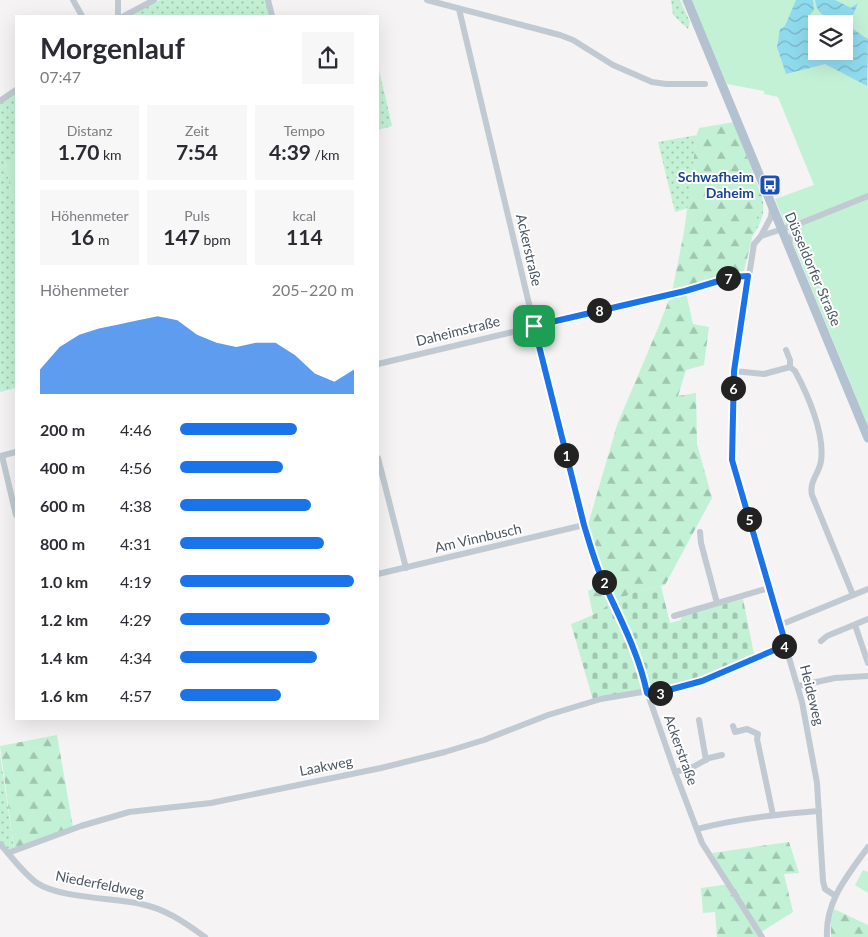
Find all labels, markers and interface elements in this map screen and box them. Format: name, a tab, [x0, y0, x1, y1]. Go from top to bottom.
map controls	[808, 15, 853, 60]
button: layers	[808, 15, 853, 60]
text: Morgenlauf	[40, 31, 185, 65]
button: share	[302, 32, 354, 84]
text: 07:47	[40, 67, 81, 86]
text: Distanz	[67, 122, 113, 139]
text: Zeit	[185, 122, 209, 139]
text: Tempo	[284, 122, 325, 139]
text: 1.70	[58, 139, 99, 164]
text: 7:54	[176, 139, 218, 164]
text: 4:39	[269, 139, 311, 164]
text: km	[99, 146, 122, 163]
text: /km	[311, 146, 340, 163]
place label: Schwafheim Daheim	[678, 168, 754, 201]
bus stop icon: Schwafheim Daheim	[758, 173, 782, 197]
text: Höhenmeter	[51, 207, 129, 224]
text: Puls	[184, 207, 210, 224]
text: kcal	[292, 207, 316, 224]
street label: Düsseldorfer Straße	[782, 209, 845, 328]
street label: Ackerstraße	[513, 212, 546, 288]
text: 16	[70, 224, 94, 249]
text: 147	[163, 224, 200, 249]
text: 114	[286, 224, 323, 249]
text: m	[94, 231, 109, 248]
text: bpm	[200, 231, 231, 248]
pin: 7	[716, 266, 740, 290]
text: 7	[724, 270, 733, 287]
text: Höhenmeter	[40, 280, 129, 299]
text: 205–220 m	[272, 280, 354, 299]
pin: 8	[586, 298, 612, 322]
text: 8	[595, 302, 604, 319]
pin	[513, 305, 555, 347]
street label: Daheimstraße	[414, 312, 502, 349]
icon: arrive	[520, 312, 548, 340]
pin: 6	[720, 376, 746, 400]
text: 6	[729, 380, 738, 397]
text: 200 m	[40, 420, 85, 439]
text: 4:46	[120, 420, 152, 439]
pin: 1	[554, 442, 578, 468]
text: 1	[562, 447, 571, 464]
text: 400 m	[40, 458, 85, 477]
text: 4:56	[120, 458, 152, 477]
text: 600 m	[40, 496, 85, 515]
text: 4:38	[120, 496, 152, 515]
pin: 5	[736, 506, 762, 532]
text: 5	[745, 511, 754, 528]
street label: Am Vinnbusch	[433, 519, 523, 556]
text: 800 m	[40, 534, 85, 553]
text: 4:31	[120, 534, 152, 553]
pin: 2	[592, 570, 616, 594]
text: 1.0 km	[40, 572, 88, 591]
text: 4:19	[120, 572, 152, 591]
text: 2	[600, 574, 609, 591]
text: 1.2 km	[40, 610, 88, 629]
text: 4:29	[120, 610, 152, 629]
pin: 4	[772, 634, 796, 658]
text: 4	[780, 638, 789, 655]
text: 1.4 km	[40, 648, 88, 667]
text: 4:34	[120, 648, 152, 667]
street label: Heideweg	[797, 663, 828, 727]
pin: 3	[648, 680, 672, 706]
text: 3	[656, 685, 665, 702]
text: 1.6 km	[40, 686, 88, 705]
text: 4:57	[120, 686, 152, 705]
street label: Ackerstraße	[661, 712, 702, 787]
street label: Laakweg	[298, 752, 354, 779]
street label: Niederfeldweg	[54, 867, 146, 900]

